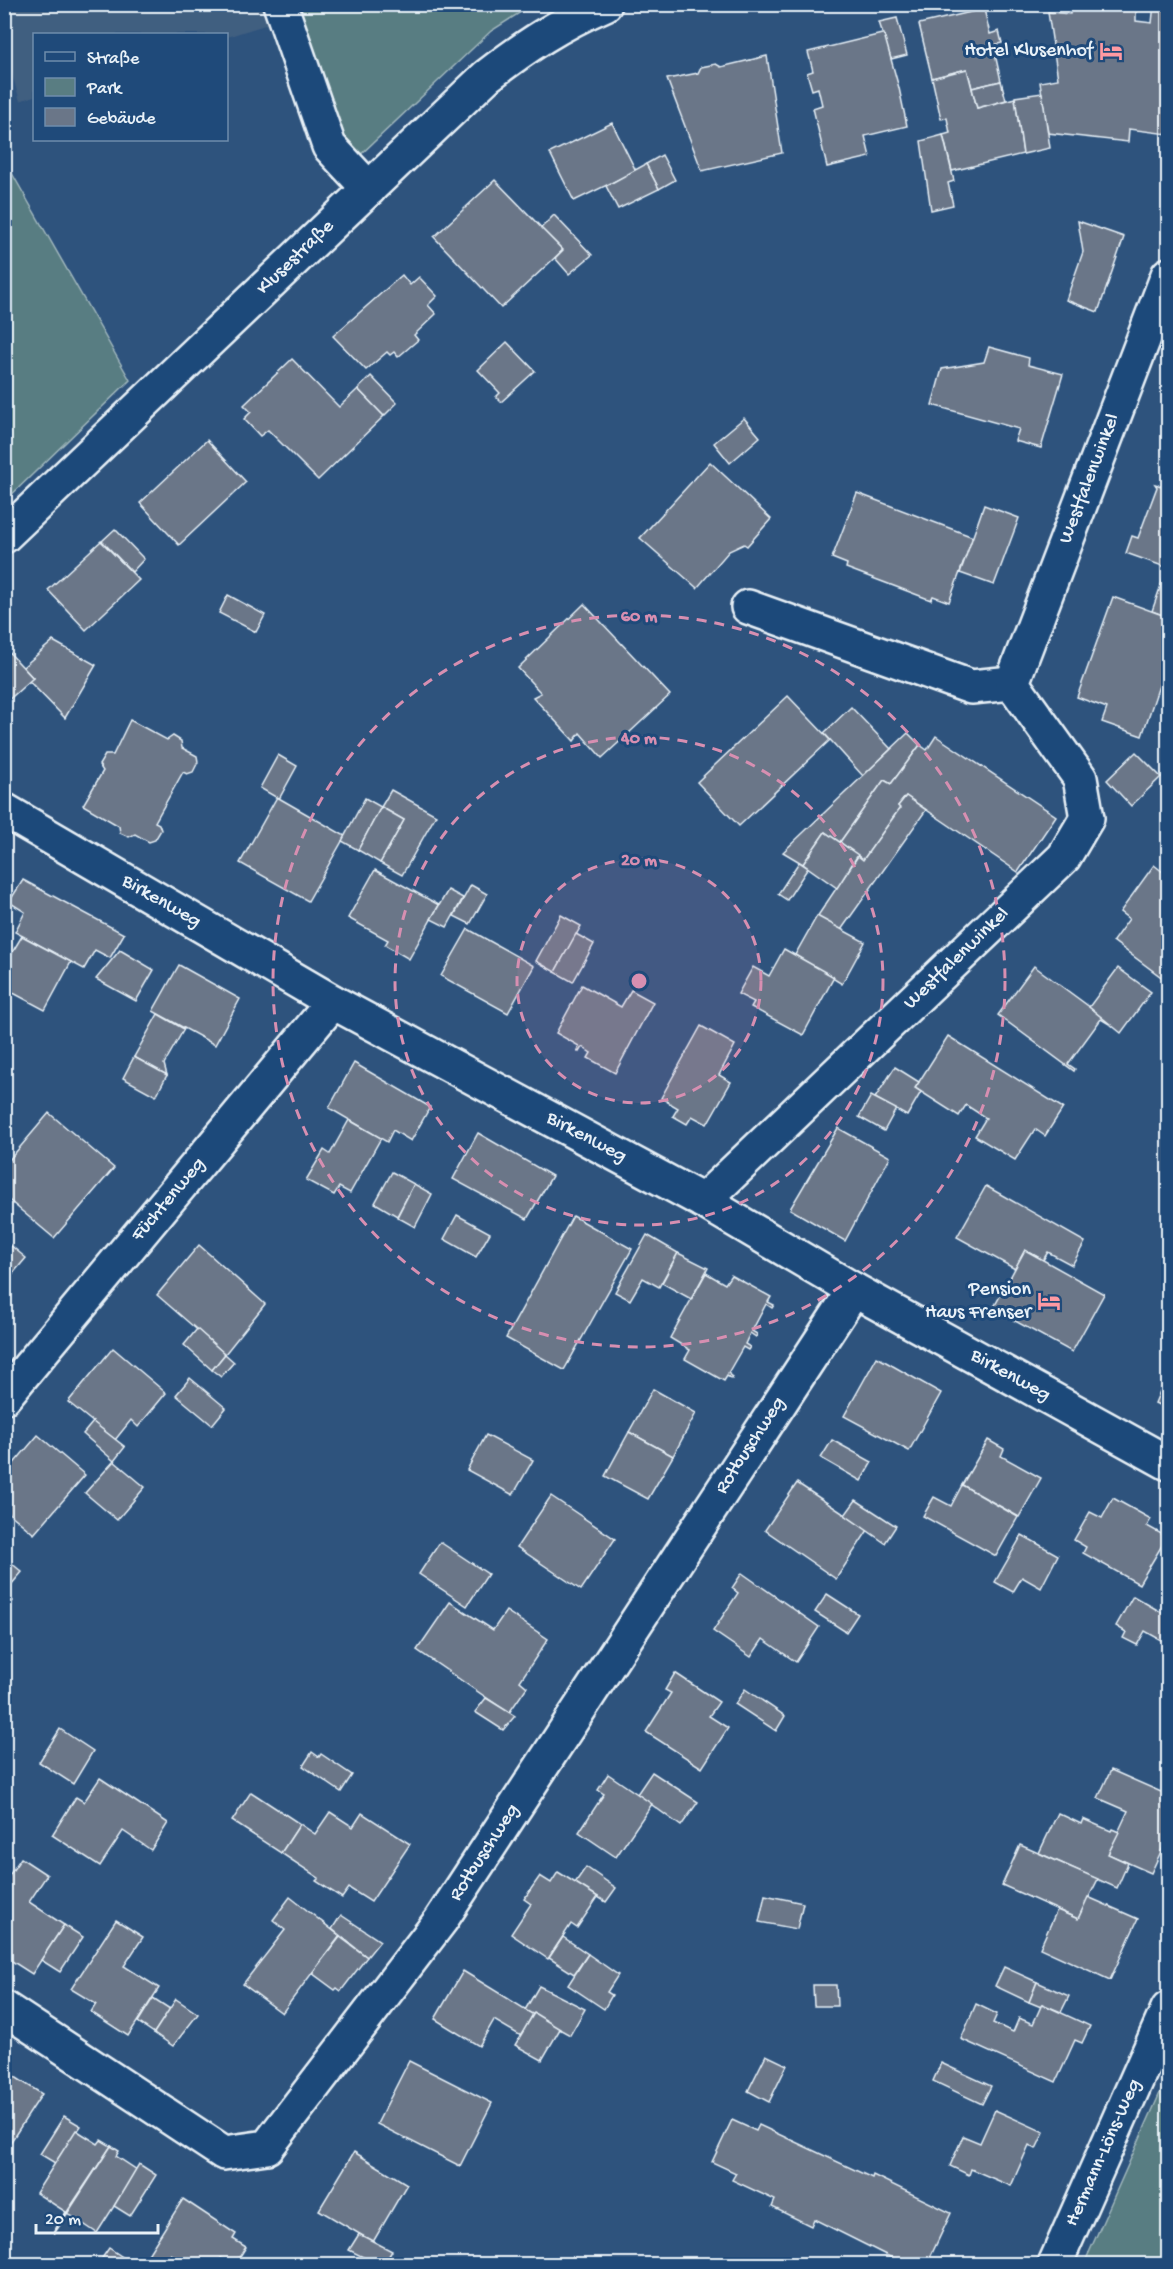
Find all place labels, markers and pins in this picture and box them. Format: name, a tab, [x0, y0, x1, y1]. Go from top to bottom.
hotel icon: Hotel Klusenhof	[1098, 38, 1124, 64]
place label: Hotel Klusenhof	[964, 40, 1095, 63]
centre of rings	[629, 971, 649, 991]
place label: Pension Haus Frenser	[925, 1279, 1033, 1325]
hotel icon: Pension Haus Frenser	[1036, 1288, 1062, 1314]

